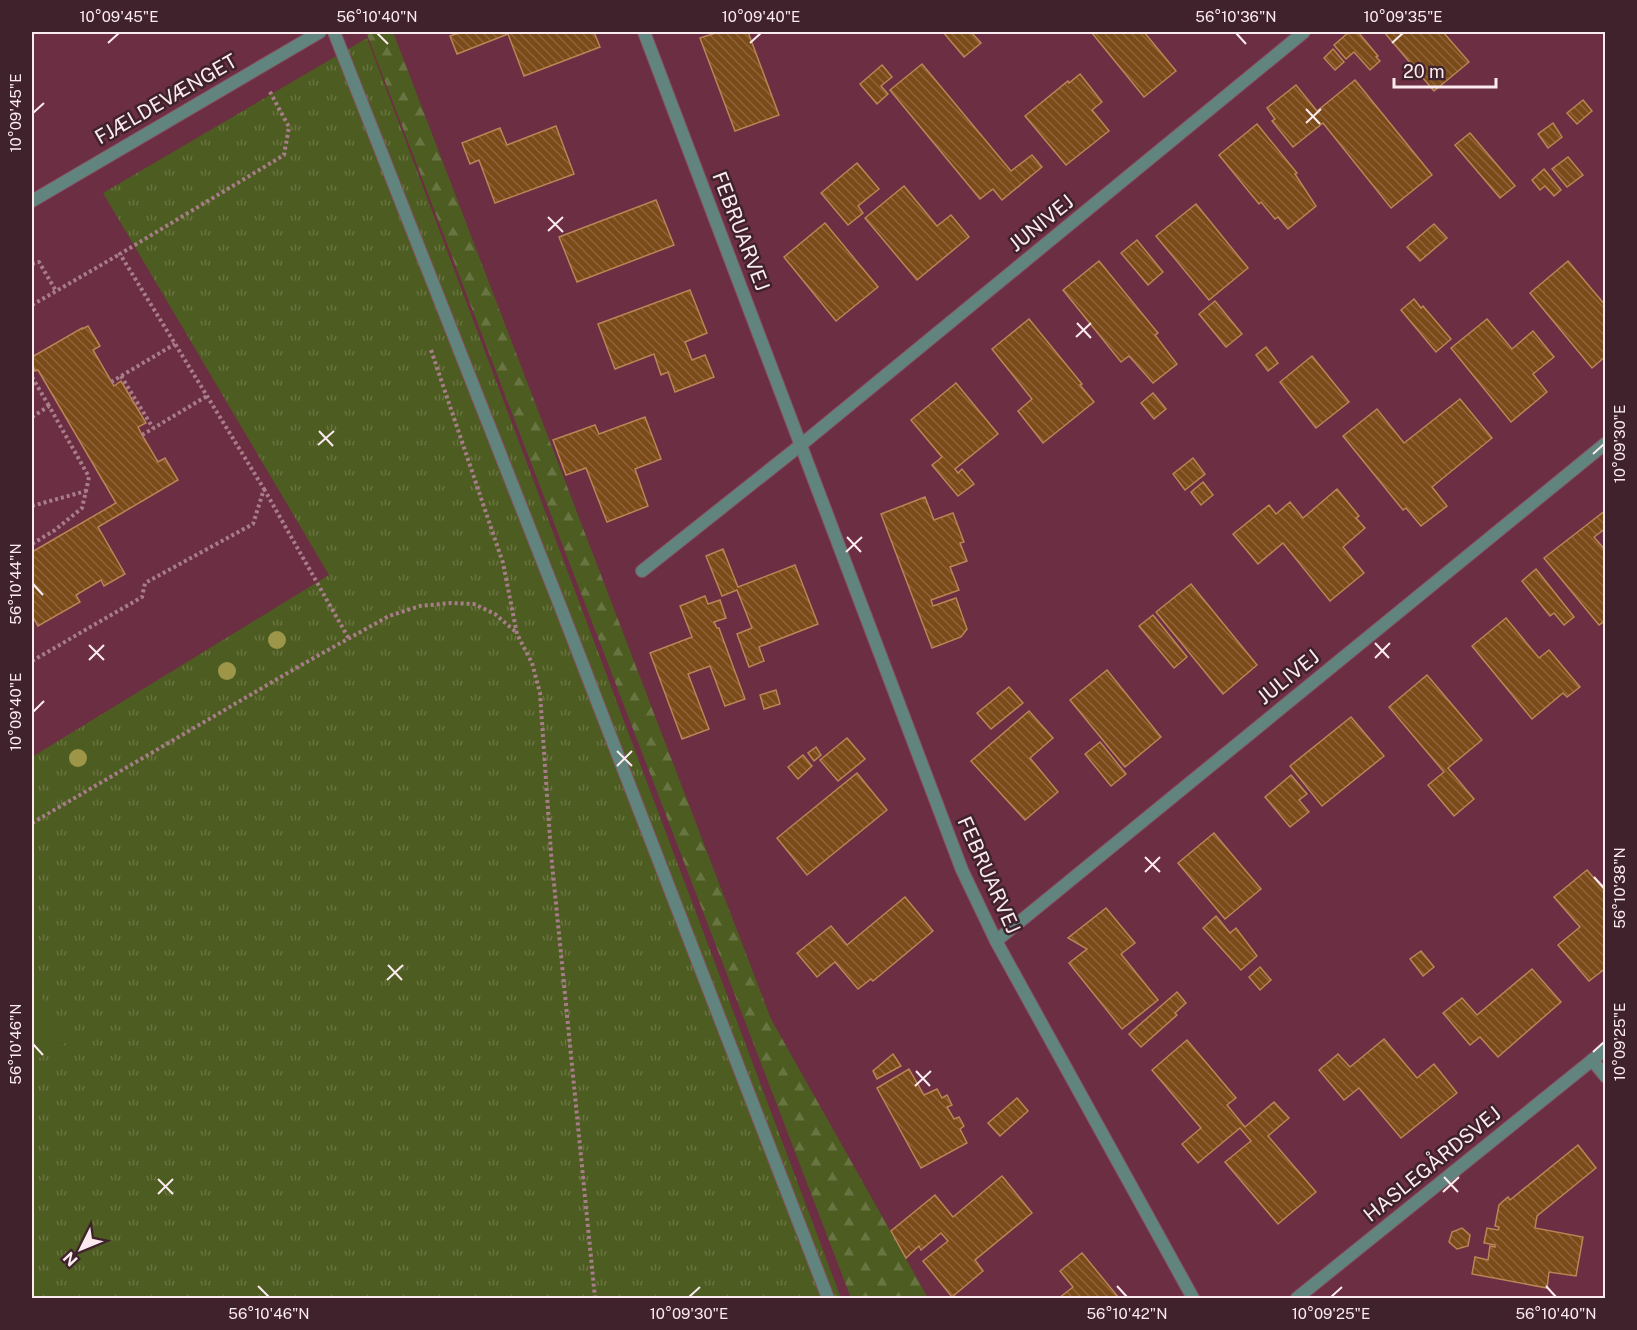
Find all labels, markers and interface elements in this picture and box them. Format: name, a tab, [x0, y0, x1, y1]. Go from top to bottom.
text: 10°09'45"E	[80, 8, 159, 25]
text: 56°10'40"N	[336, 8, 418, 25]
text: 10°09'40"E	[722, 8, 800, 25]
text: 56°10'36"N	[1195, 8, 1277, 25]
text: 10°09'35"E	[1363, 8, 1443, 25]
street label: FJÆLDEVÆNGET	[91, 48, 242, 149]
scale bar	[1394, 51, 1496, 89]
text: 20 m	[1403, 61, 1445, 82]
text: 10°09'45"E	[7, 74, 24, 153]
street label: FEBRUARVEJ	[707, 168, 775, 294]
street label: JUNIVEJ	[1004, 190, 1078, 256]
text: 10°09'30"E	[1611, 405, 1628, 483]
text: 56°10'44"N	[7, 543, 24, 625]
street label: JULIVEJ	[1252, 645, 1324, 709]
text: 10°09'40"E	[7, 673, 24, 751]
street label: FEBRUARVEJ	[952, 813, 1026, 937]
text: 56°10'38"N	[1611, 847, 1628, 929]
text: 56°10'46"N	[7, 1003, 24, 1085]
text: 10°09'25"E	[1611, 1003, 1628, 1081]
street label: HASLEGÅRDSVEJ	[1357, 1100, 1505, 1227]
north arrow	[51, 1219, 111, 1279]
text: N	[59, 1248, 82, 1270]
text: 56°10'46"N	[228, 1305, 310, 1322]
text: 10°09'30"E	[650, 1305, 728, 1322]
text: 56°10'42"N	[1087, 1305, 1167, 1322]
text: 10°09'25"E	[1292, 1305, 1370, 1322]
text: 56°10'40"N	[1515, 1305, 1597, 1322]

